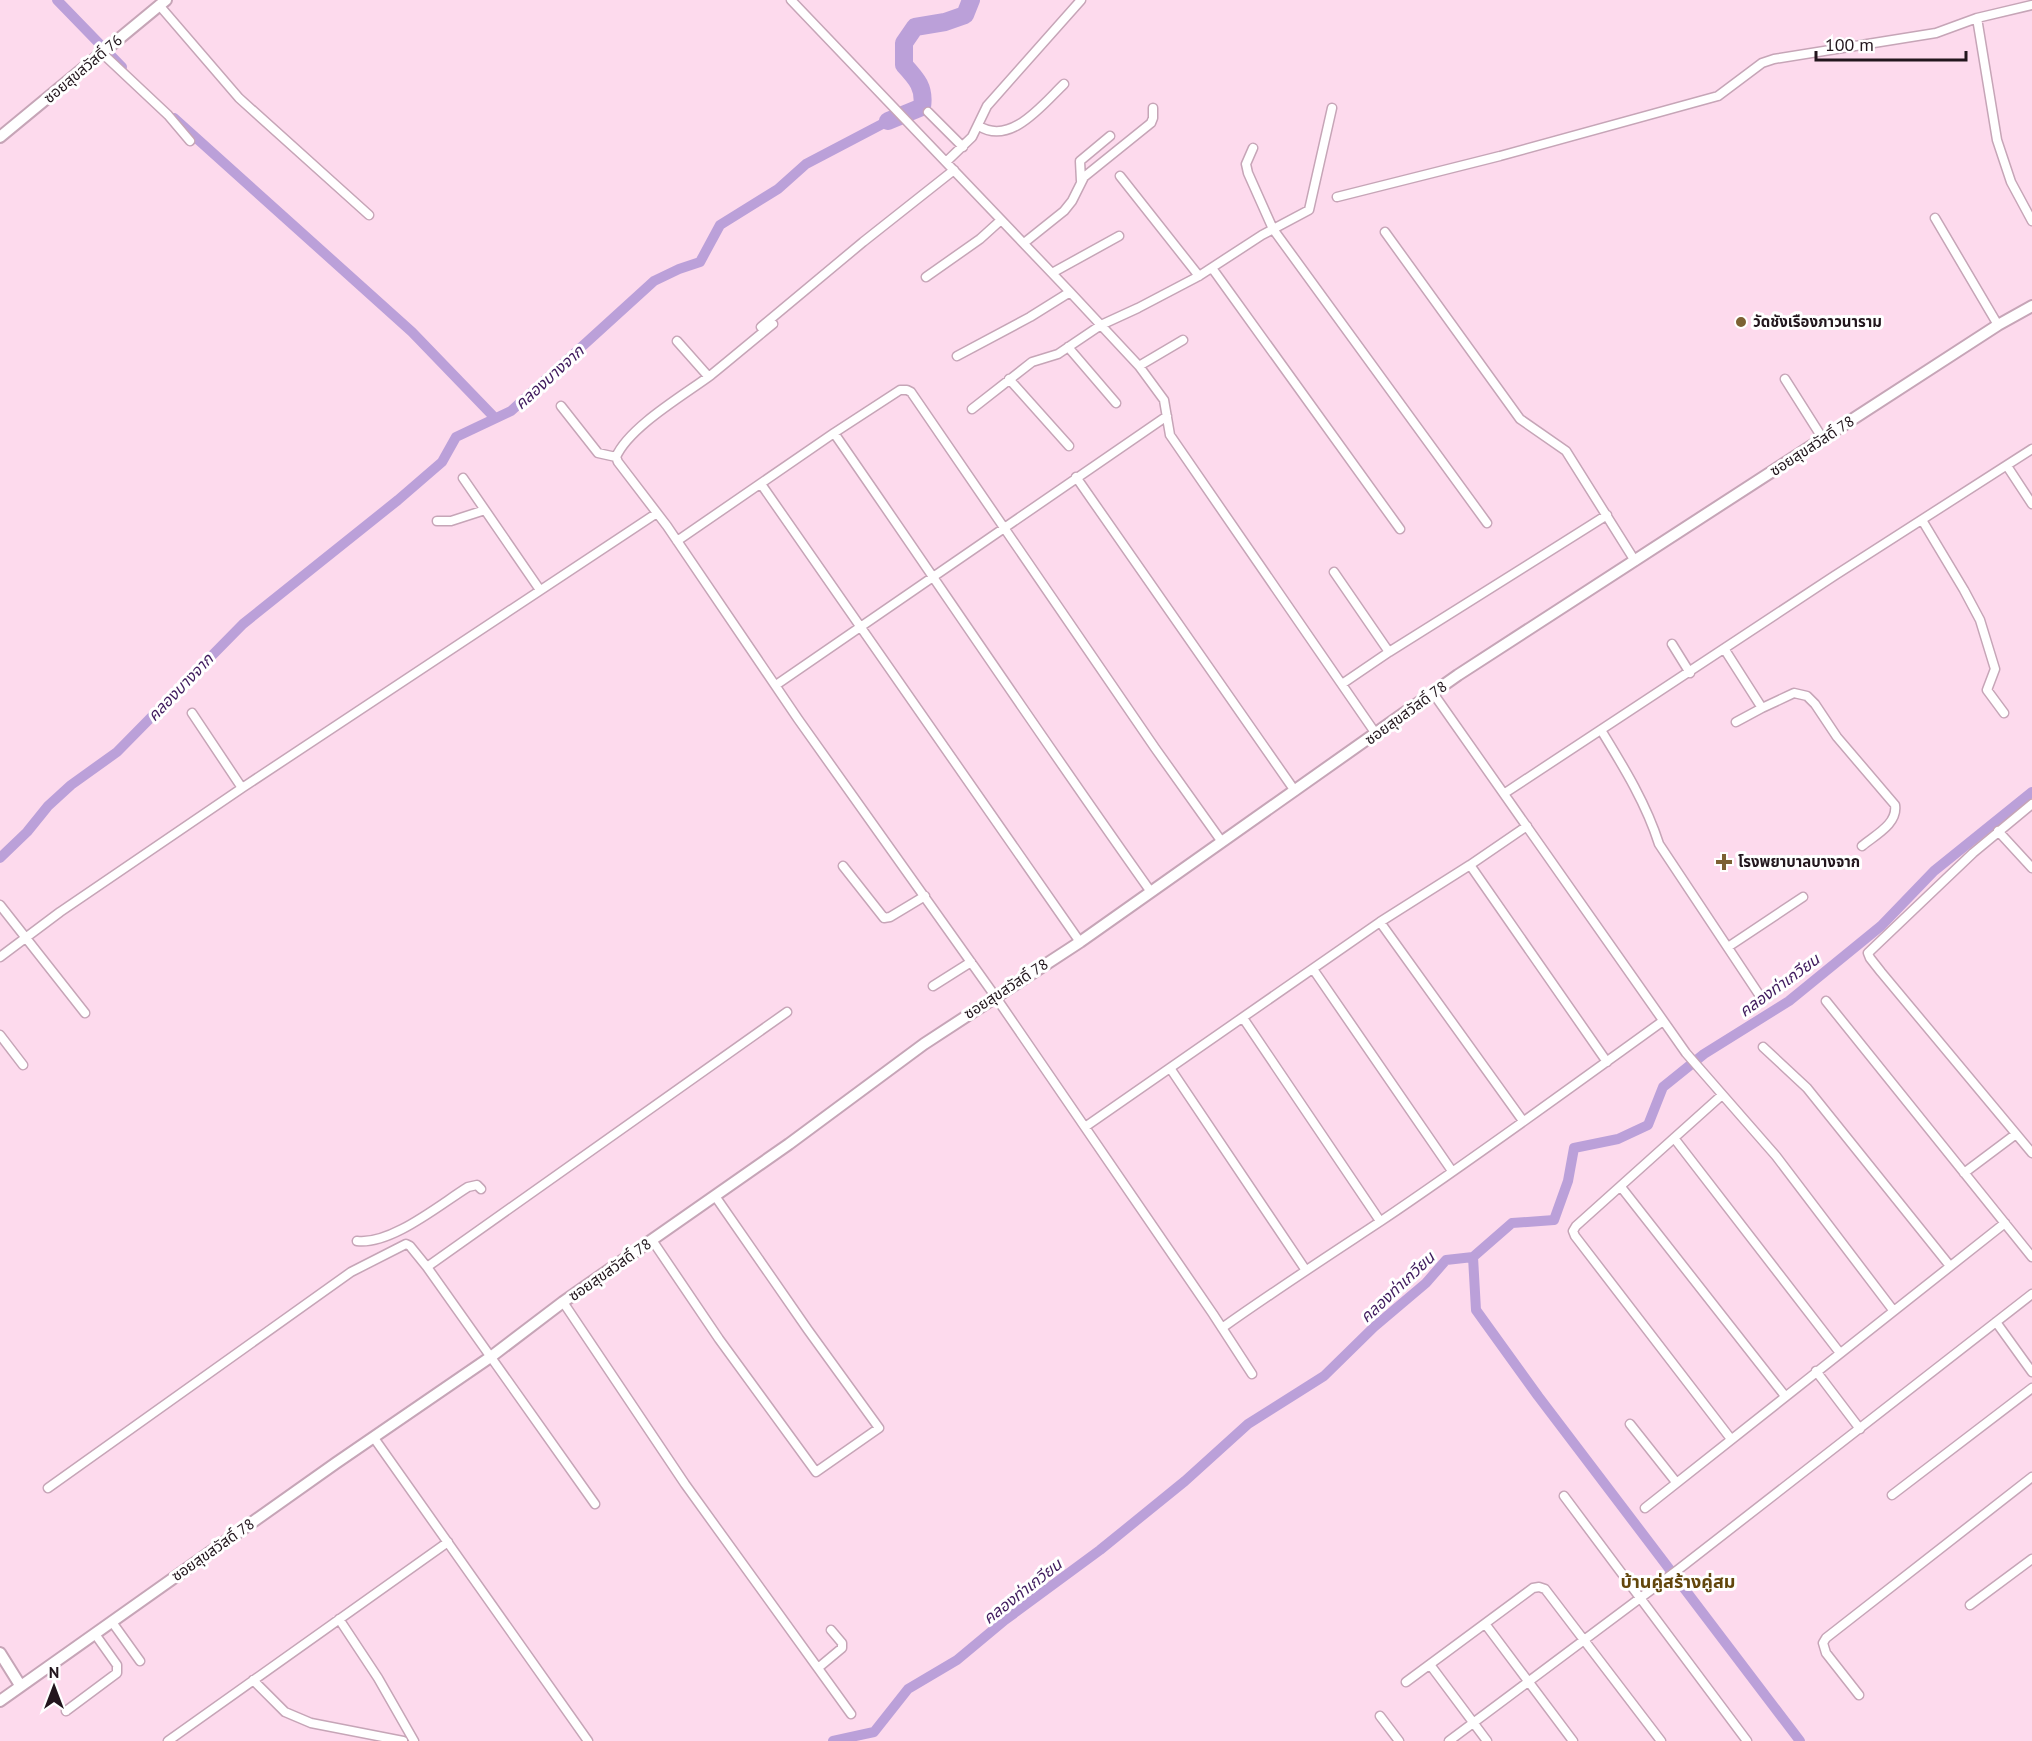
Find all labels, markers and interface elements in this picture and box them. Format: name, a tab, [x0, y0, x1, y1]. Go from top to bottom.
scale bar	[1816, 24, 1966, 62]
street label: ซอยสุขสวัสดิ์ 76	[40, 30, 126, 107]
text: 100 m	[1825, 33, 1874, 56]
place label: วัดชังเรืองภาวนาราม	[1753, 312, 1882, 331]
marker: วัดชังเรืองภาวนาราม	[1734, 315, 1748, 329]
water label: คลองบางจาก	[510, 340, 589, 413]
street label: ซอยสุขสวัสดิ์ 78	[1766, 411, 1857, 480]
water label: คลองบางจาก	[143, 648, 218, 725]
street label: ซอยสุขสวัสดิ์ 78	[1361, 676, 1450, 749]
place label: โรงพยาบาลบางจาก	[1738, 852, 1860, 871]
marker: โรงพยาบาลบางจาก	[1715, 853, 1733, 871]
water label: คลองท่าเกวียน	[1735, 948, 1824, 1021]
street label: ซอยสุขสวัสดิ์ 78	[960, 954, 1051, 1023]
street label: ซอยสุขสวัสดิ์ 78	[565, 1234, 655, 1305]
water label: คลองท่าเกวียน	[1356, 1247, 1439, 1327]
street label: ซอยสุขสวัสดิ์ 78	[168, 1514, 258, 1585]
water label: คลองท่าเกวียน	[979, 1553, 1066, 1628]
district label: บ้านคู่สร้างคู่สม	[1621, 1570, 1735, 1593]
north arrow	[24, 1657, 84, 1717]
text: N	[49, 1662, 59, 1682]

